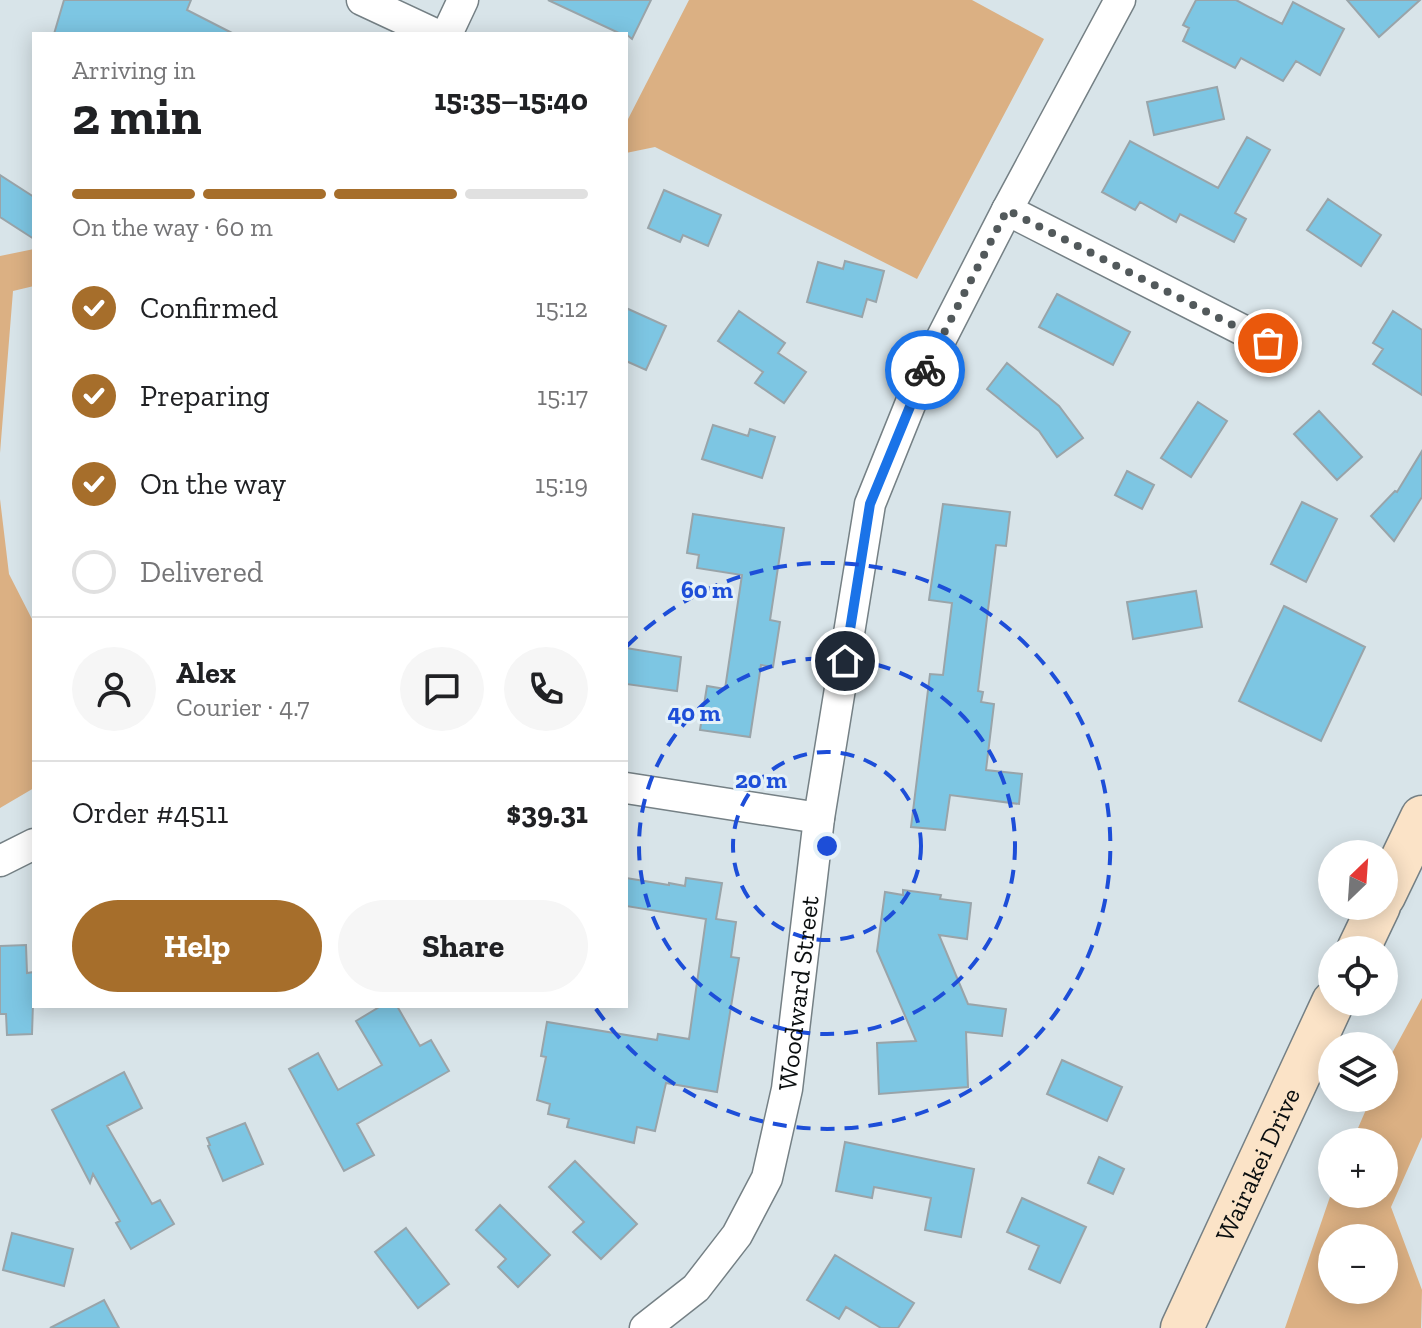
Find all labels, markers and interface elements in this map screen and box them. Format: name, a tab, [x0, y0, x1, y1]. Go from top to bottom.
text: Arriving in	[72, 54, 195, 86]
text: 15:35–15:40	[434, 82, 588, 118]
text: 2 min	[72, 85, 202, 147]
text: On the way · 60 m	[72, 211, 273, 243]
icon: check	[72, 286, 116, 330]
text: Confirmed	[140, 290, 278, 326]
text: 15:12	[535, 292, 588, 324]
pin	[1234, 309, 1302, 377]
icon: bag	[1246, 321, 1290, 365]
courier	[885, 330, 965, 410]
icon: bike	[903, 348, 947, 392]
icon: check	[72, 374, 116, 418]
text: Preparing	[140, 378, 270, 414]
text: 15:17	[537, 380, 588, 412]
icon: check	[72, 462, 116, 506]
text: On the way	[140, 466, 286, 502]
text: 15:19	[535, 468, 588, 500]
text: Delivered	[140, 554, 263, 590]
text: 60 m	[681, 575, 733, 604]
pin	[811, 627, 879, 695]
icon: home	[823, 639, 867, 683]
button: person	[72, 647, 156, 731]
button: chat	[400, 647, 484, 731]
button: phone	[504, 647, 588, 731]
text: Alex	[176, 655, 236, 691]
text: Courier · 4.7	[176, 691, 310, 723]
text: 40 m	[667, 698, 721, 727]
text: 20 m	[735, 765, 787, 794]
text: Order #4511	[72, 795, 228, 831]
text: $39.31	[506, 795, 588, 831]
centre of rings	[813, 832, 841, 860]
north arrow	[1318, 840, 1398, 920]
map controls	[1318, 840, 1398, 1304]
street label: Woodward Street	[771, 894, 826, 1092]
button: Help	[72, 900, 322, 992]
button: Share	[338, 900, 588, 992]
button: locate	[1318, 936, 1398, 1016]
button: layers	[1318, 1032, 1398, 1112]
street label: Wairakei Drive	[1208, 1083, 1307, 1247]
button: +	[1318, 1128, 1398, 1208]
button: −	[1318, 1224, 1398, 1304]

